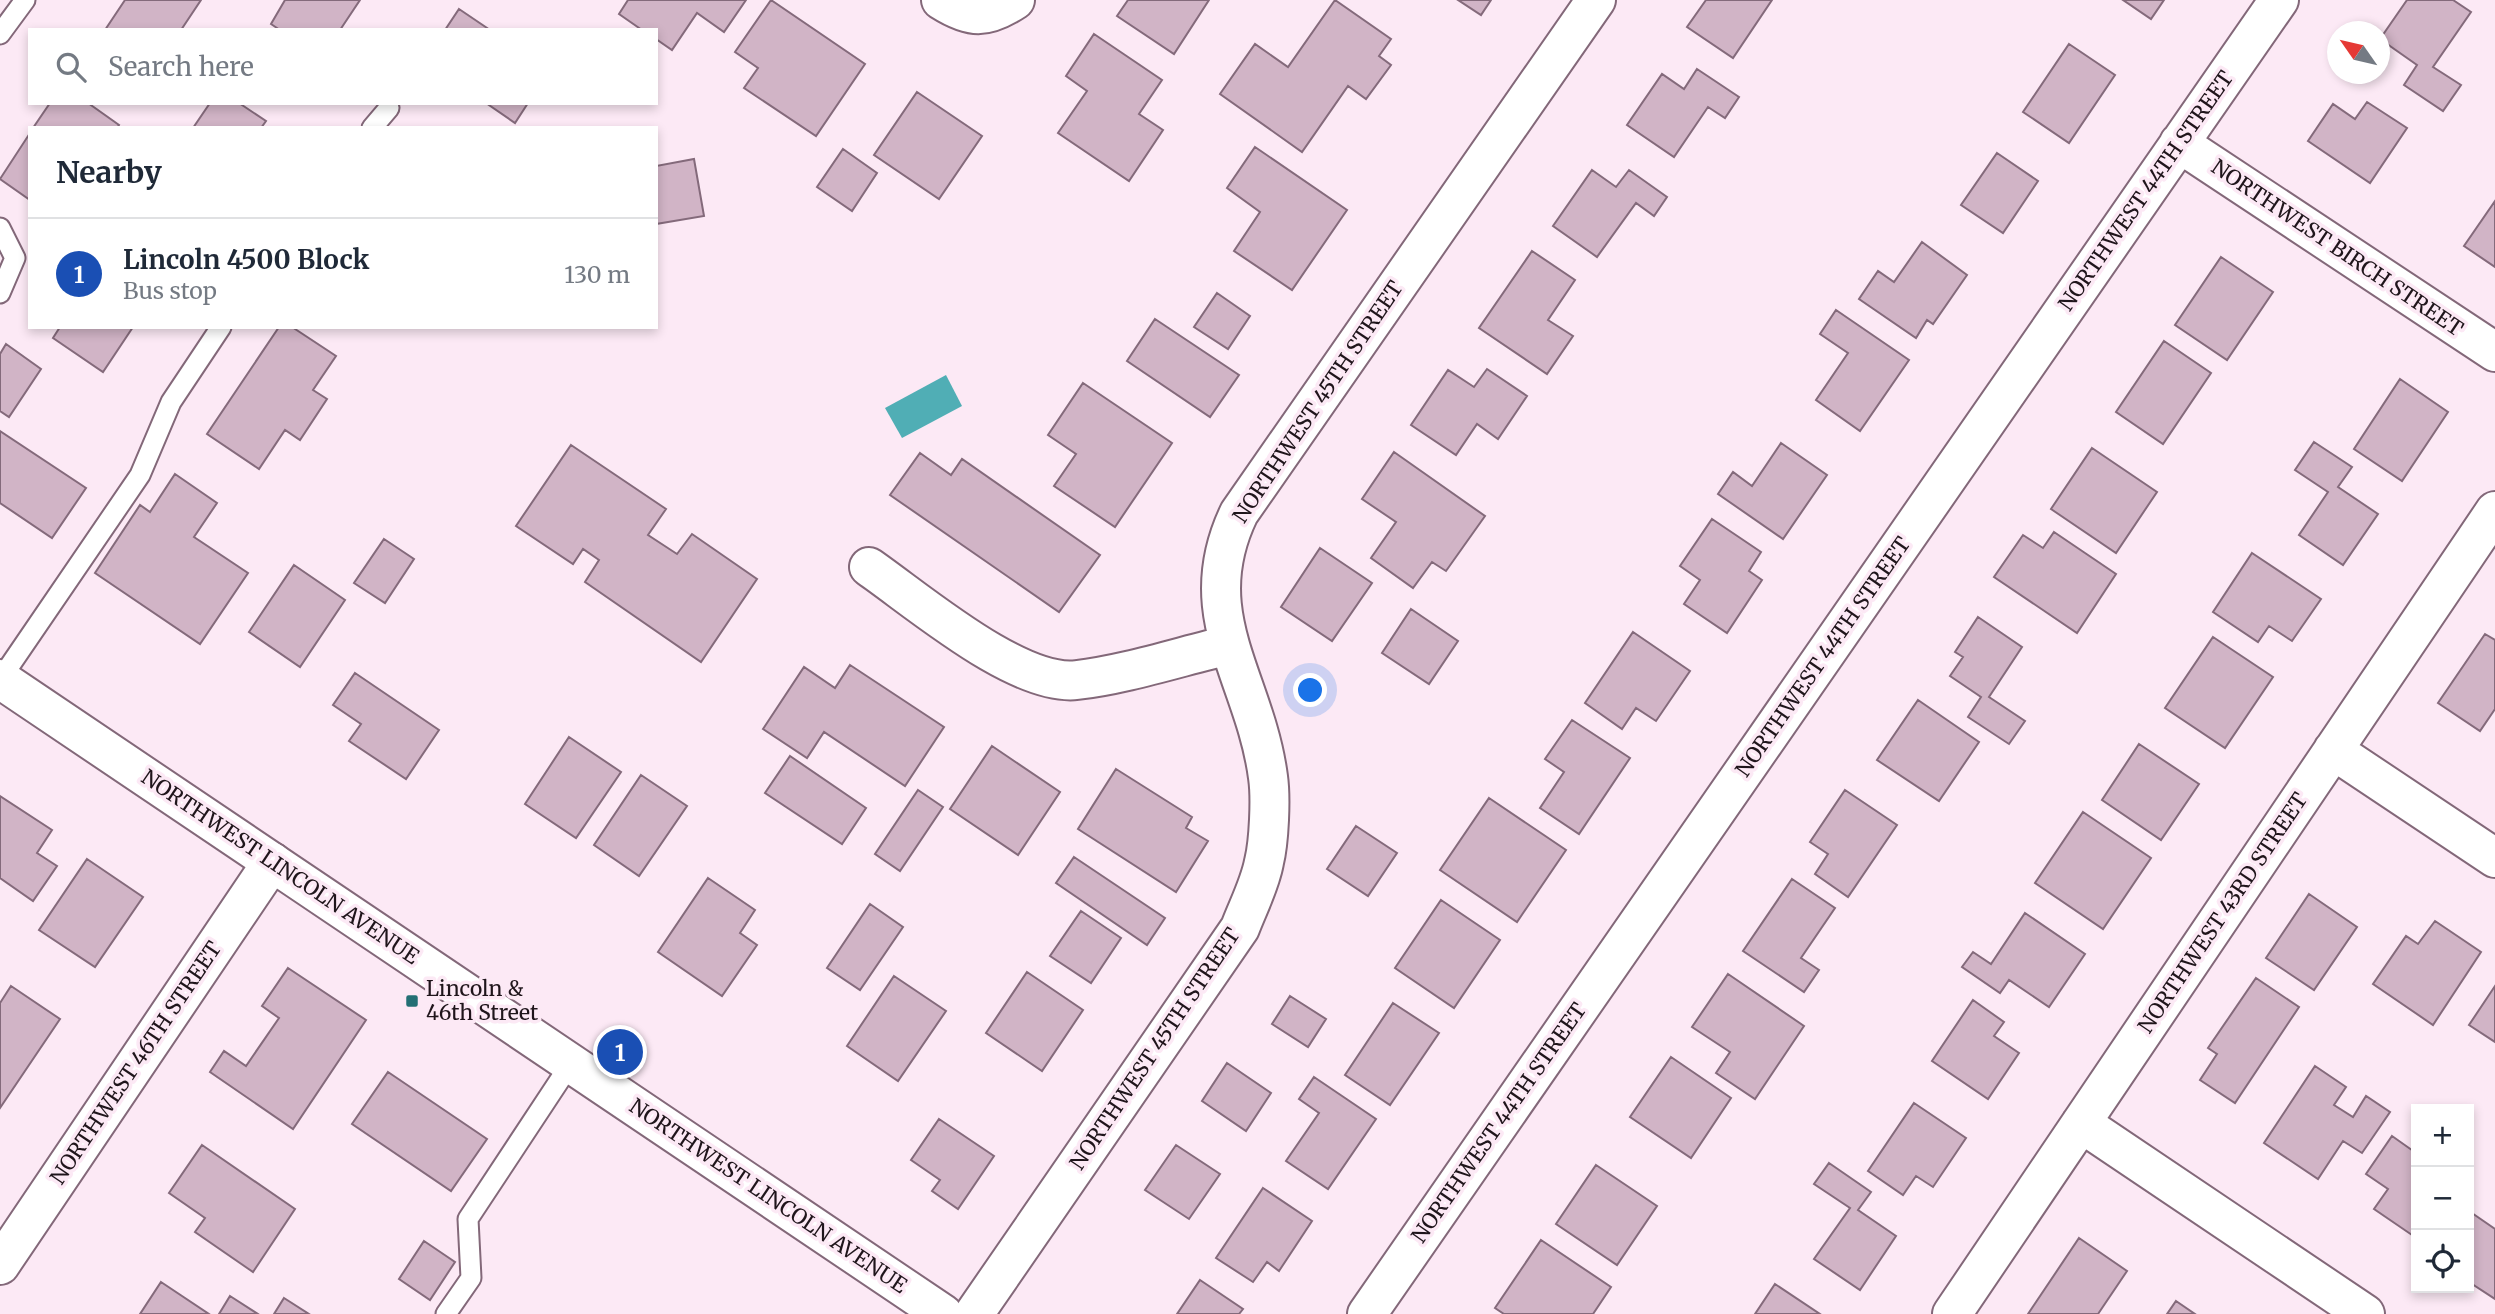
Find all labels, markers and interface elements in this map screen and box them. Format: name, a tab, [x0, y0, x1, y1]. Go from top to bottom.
north arrow	[2327, 21, 2390, 84]
search box	[28, 28, 658, 105]
icon: search	[52, 48, 90, 86]
text: Search here	[108, 50, 254, 83]
street label: NORTHWEST 44TH STREET	[2052, 65, 2239, 316]
text: Nearby	[56, 153, 162, 191]
street label: NORTHWEST BIRCH STREET	[2206, 153, 2469, 342]
text: Lincoln 4500 Block	[123, 243, 369, 276]
text: 1	[74, 260, 84, 289]
text: 130 m	[564, 260, 630, 289]
street label: NORTHWEST 45TH STREET	[1226, 275, 1409, 528]
text: Bus stop	[123, 276, 217, 305]
street label: NORTHWEST 44TH STREET	[1729, 531, 1916, 782]
your location	[1293, 673, 1327, 707]
street label: NORTHWEST LINCOLN AVENUE	[136, 763, 425, 970]
street label: NORTHWEST 43RD STREET	[2132, 787, 2313, 1038]
street label: NORTHWEST 45TH STREET	[1063, 922, 1246, 1175]
street label: NORTHWEST 46TH STREET	[44, 936, 227, 1189]
place label: Lincoln & 46th Street	[426, 975, 538, 1026]
marker: Lincoln & 46th Street	[404, 993, 420, 1009]
street label: NORTHWEST 44TH STREET	[1405, 997, 1592, 1248]
pin: 1	[597, 1026, 643, 1078]
street label: NORTHWEST LINCOLN AVENUE	[624, 1092, 913, 1299]
map controls	[2411, 1104, 2474, 1293]
button: +	[2411, 1104, 2474, 1167]
button: −	[2411, 1167, 2474, 1230]
button: locate	[2411, 1230, 2474, 1293]

